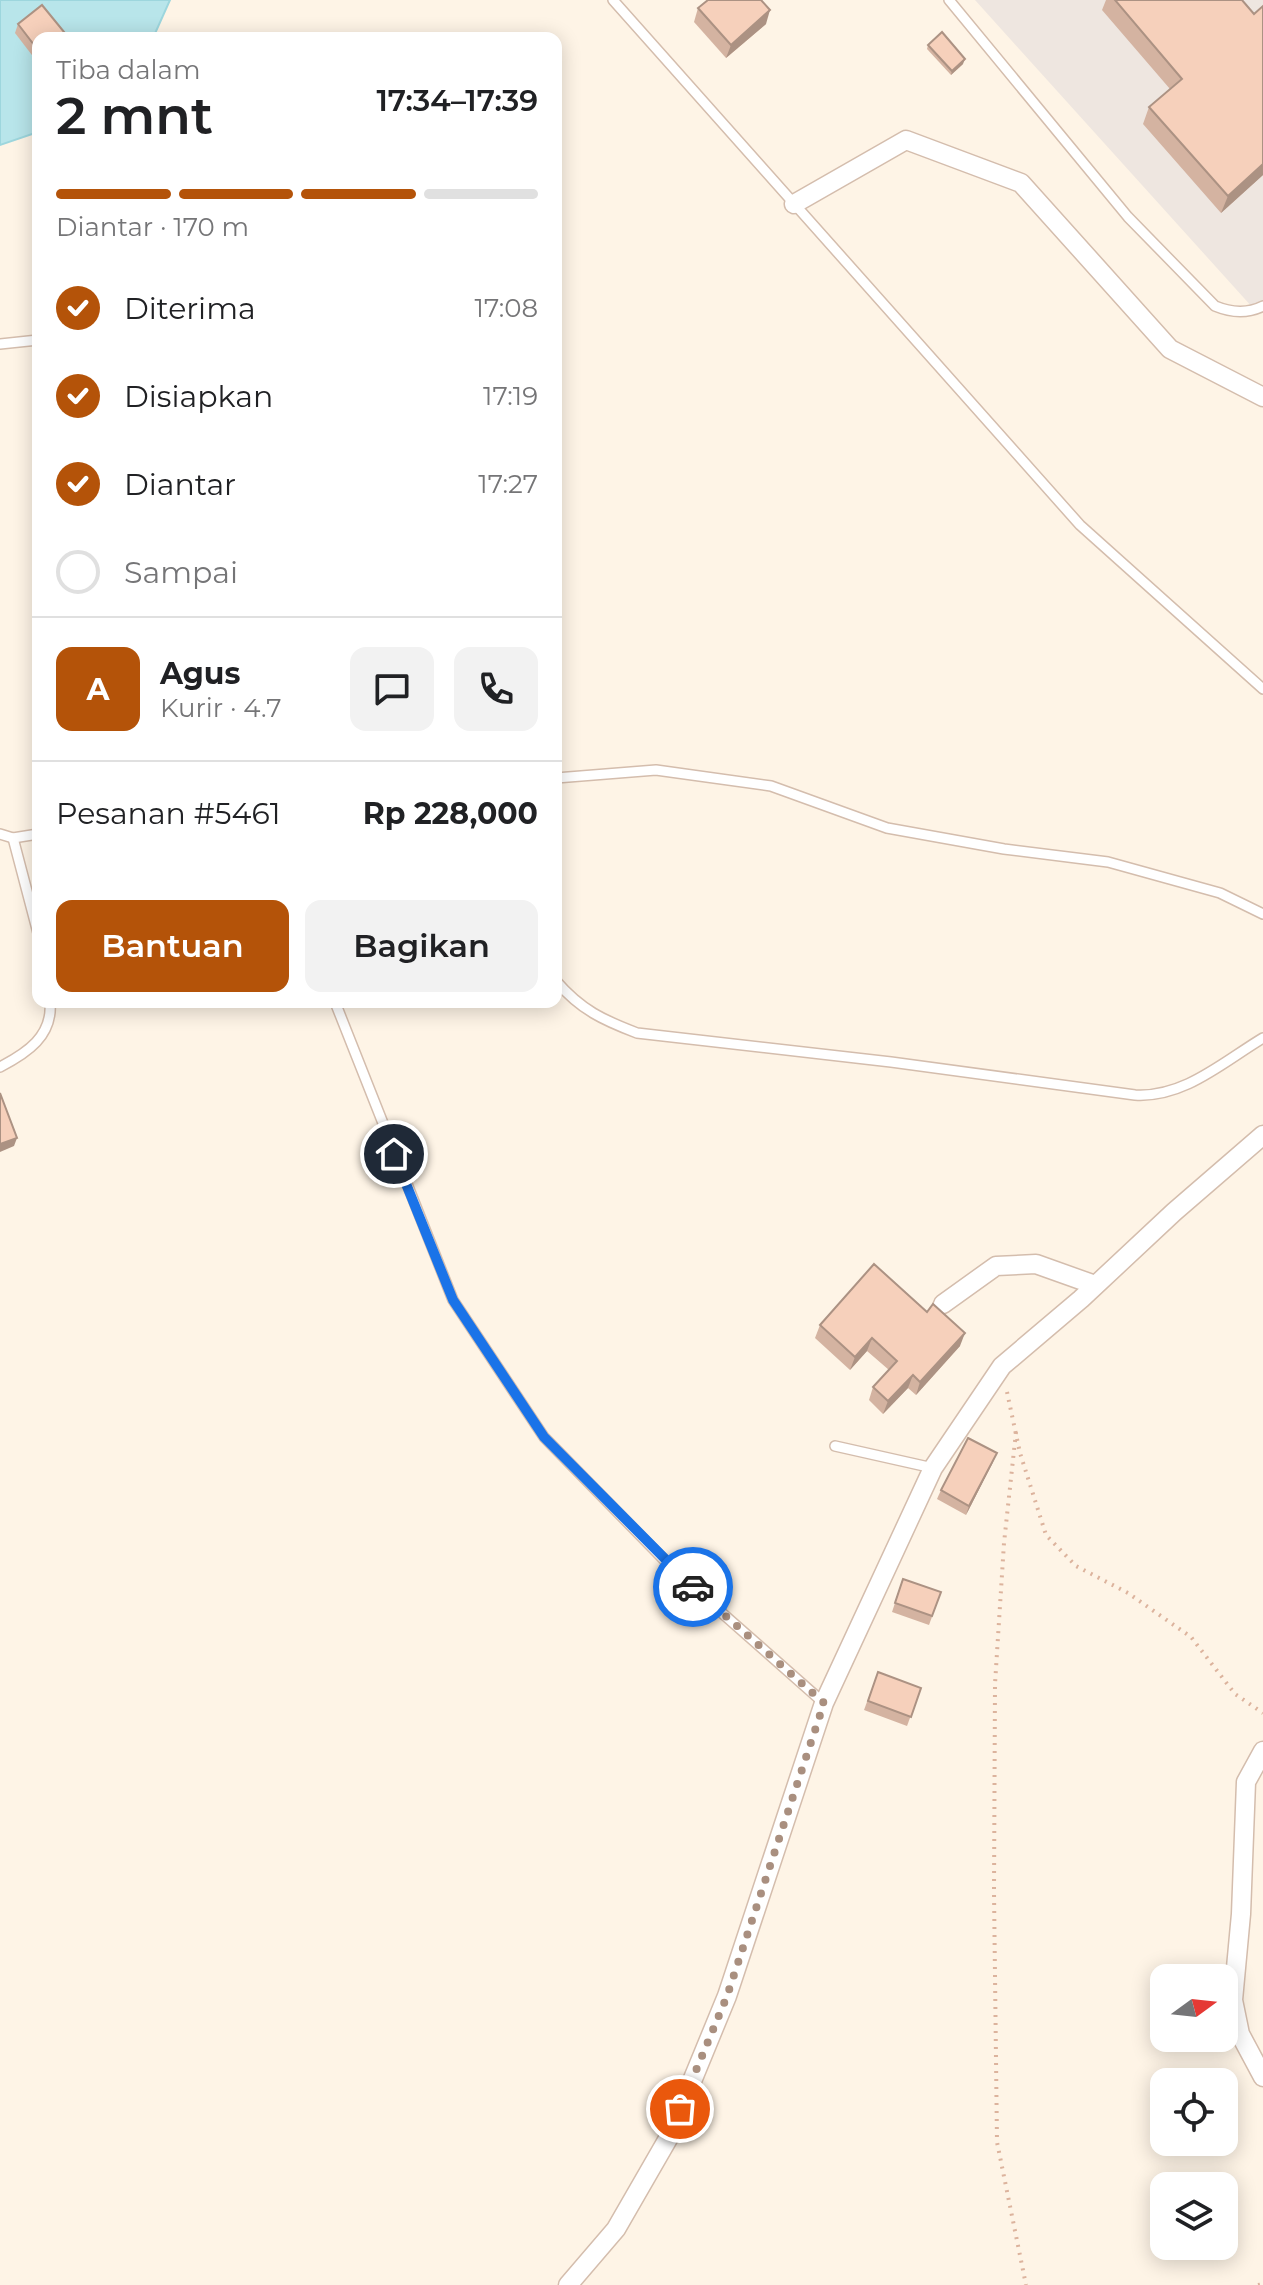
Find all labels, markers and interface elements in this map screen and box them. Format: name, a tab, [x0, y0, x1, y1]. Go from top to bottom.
text: Tiba dalam	[56, 54, 201, 86]
text: 17:34–17:39	[376, 82, 538, 119]
text: 2 mnt	[56, 84, 213, 147]
text: Diantar · 170 m	[56, 211, 249, 243]
icon: check	[56, 286, 100, 330]
text: Diterima	[124, 290, 256, 327]
text: 17:08	[475, 292, 538, 324]
icon: check	[56, 374, 100, 418]
text: Disiapkan	[124, 378, 273, 415]
text: 17:19	[483, 380, 538, 412]
icon: check	[56, 462, 100, 506]
text: Diantar	[124, 466, 236, 503]
text: 17:27	[478, 468, 538, 500]
text: Sampai	[124, 554, 238, 591]
button: chat	[350, 647, 434, 731]
button: phone	[454, 647, 538, 731]
text: Agus	[160, 655, 240, 692]
text: A	[87, 671, 109, 708]
text: Kurir · 4.7	[160, 692, 282, 724]
text: Pesanan #5461	[56, 795, 281, 832]
text: Rp 228,000	[363, 795, 538, 832]
button: Bantuan	[56, 900, 289, 992]
button: Bagikan	[305, 900, 538, 992]
pin	[360, 1120, 428, 1188]
icon: home	[372, 1132, 416, 1176]
courier	[653, 1547, 733, 1627]
icon: car	[671, 1565, 715, 1609]
north arrow	[1150, 1964, 1238, 2052]
map controls	[1150, 1964, 1238, 2260]
button: locate	[1150, 2068, 1238, 2156]
pin	[646, 2075, 714, 2143]
icon: bag	[658, 2087, 702, 2131]
button: layers	[1150, 2172, 1238, 2260]

